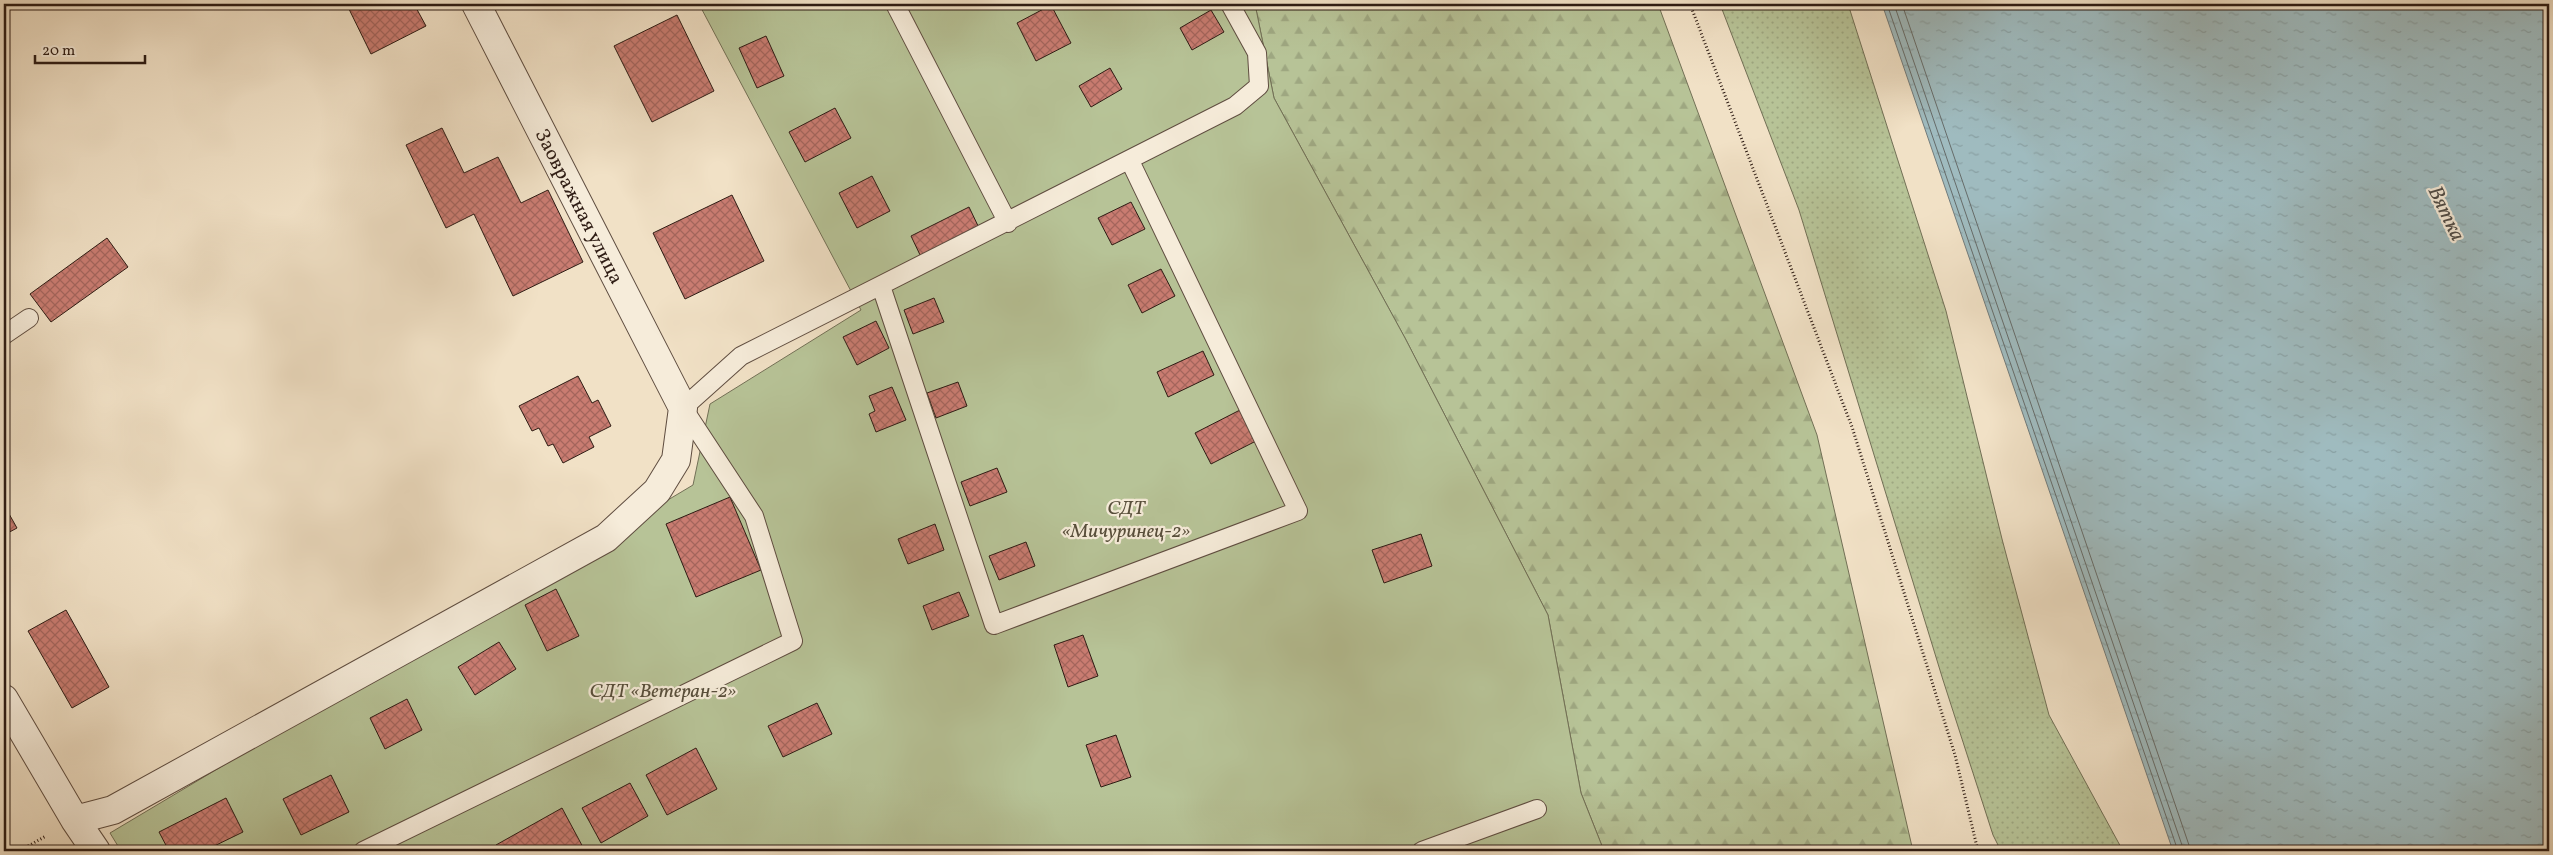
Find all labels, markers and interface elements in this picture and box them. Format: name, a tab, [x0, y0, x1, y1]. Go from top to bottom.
scale bar	[35, 32, 145, 64]
text: 20 m	[42, 41, 75, 62]
street label: Заовражная улица	[527, 124, 630, 289]
water label: Вятка	[2420, 181, 2471, 246]
park label: СДТ «Мичуринец-2»	[1062, 495, 1190, 546]
park label: СДТ «Ветеран-2»	[590, 678, 737, 706]

